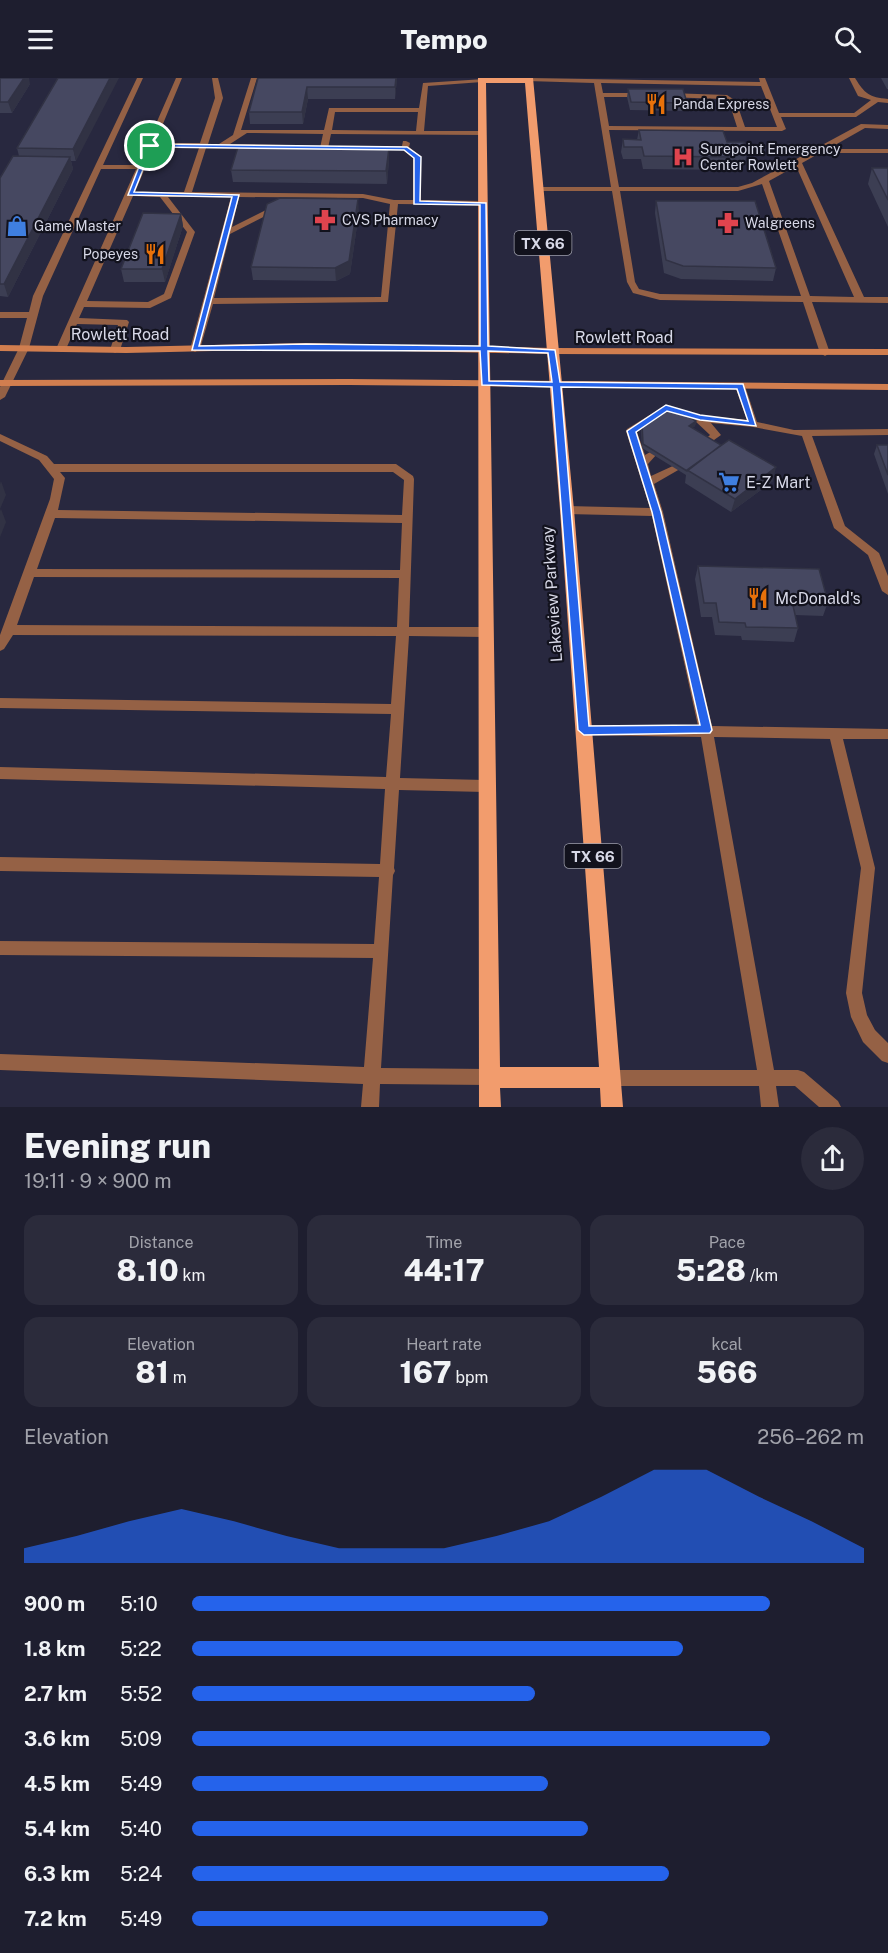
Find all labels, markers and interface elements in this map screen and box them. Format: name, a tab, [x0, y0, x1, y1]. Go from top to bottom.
icon: menu	[24, 23, 57, 56]
text: Tempo	[400, 23, 488, 55]
icon: search	[831, 23, 864, 56]
restaurant icon: Panda Express	[644, 92, 668, 116]
place label: Panda Express	[673, 96, 769, 112]
pin	[124, 120, 175, 171]
icon: arrive	[133, 129, 166, 162]
place label: Surepoint Emergency Center Rowlett	[700, 141, 841, 173]
hospital icon: Surepoint Emergency Center Rowlett	[671, 145, 695, 169]
pharmacy icon: CVS Pharmacy	[313, 208, 337, 232]
pharmacy icon: Walgreens	[716, 211, 740, 235]
place label: CVS Pharmacy	[342, 212, 439, 228]
shop icon: Game Master	[5, 214, 29, 238]
place label: Walgreens	[745, 215, 815, 231]
place label: Game Master	[34, 218, 121, 234]
road number: TX 66	[514, 231, 572, 255]
restaurant icon: Popeyes	[143, 242, 167, 266]
place label: Popeyes	[83, 246, 138, 262]
street label: Rowlett Road	[71, 325, 169, 344]
street label: Rowlett Road	[575, 328, 673, 347]
supermarket icon: E-Z Mart	[717, 470, 741, 494]
place label: E-Z Mart	[746, 473, 810, 492]
street label: Lakeview Parkway	[538, 525, 566, 663]
restaurant icon: McDonald's	[746, 586, 770, 610]
place label: McDonald's	[775, 589, 861, 608]
road number: TX 66	[564, 844, 622, 868]
text: Evening run	[24, 1127, 211, 1165]
button: share	[801, 1127, 864, 1190]
text: 19:11 · 9 × 900 m	[24, 1169, 171, 1193]
text: Distance	[129, 1233, 193, 1252]
text: Time	[426, 1233, 462, 1252]
text: Pace	[709, 1233, 745, 1252]
text: 8.10	[117, 1252, 179, 1288]
text: 44:17	[403, 1252, 485, 1288]
text: 5:28	[676, 1252, 746, 1288]
text: km	[179, 1266, 205, 1285]
text: /km	[746, 1266, 778, 1285]
text: Elevation	[127, 1335, 195, 1354]
text: Heart rate	[406, 1335, 482, 1354]
text: kcal	[712, 1335, 742, 1354]
text: 81	[135, 1354, 169, 1390]
text: 167	[400, 1354, 452, 1390]
text: 566	[696, 1354, 758, 1390]
text: m	[169, 1368, 187, 1387]
text: bpm	[452, 1368, 488, 1387]
text: Elevation	[24, 1425, 109, 1449]
text: 256–262 m	[757, 1425, 864, 1449]
text: 900 m	[24, 1592, 85, 1616]
text: 5:10	[120, 1592, 158, 1616]
text: 1.8 km	[24, 1637, 85, 1661]
text: 5:22	[120, 1637, 162, 1661]
text: 2.7 km	[24, 1682, 87, 1706]
text: 5:52	[120, 1682, 162, 1706]
text: 3.6 km	[24, 1727, 90, 1751]
text: 5:09	[120, 1727, 162, 1751]
text: 4.5 km	[24, 1772, 90, 1796]
text: 5:49	[120, 1772, 162, 1796]
text: 5.4 km	[24, 1817, 90, 1841]
text: 5:40	[120, 1817, 162, 1841]
text: 6.3 km	[24, 1862, 90, 1886]
text: 5:24	[120, 1862, 162, 1886]
text: 7.2 km	[24, 1907, 87, 1931]
text: 5:49	[120, 1907, 162, 1931]

